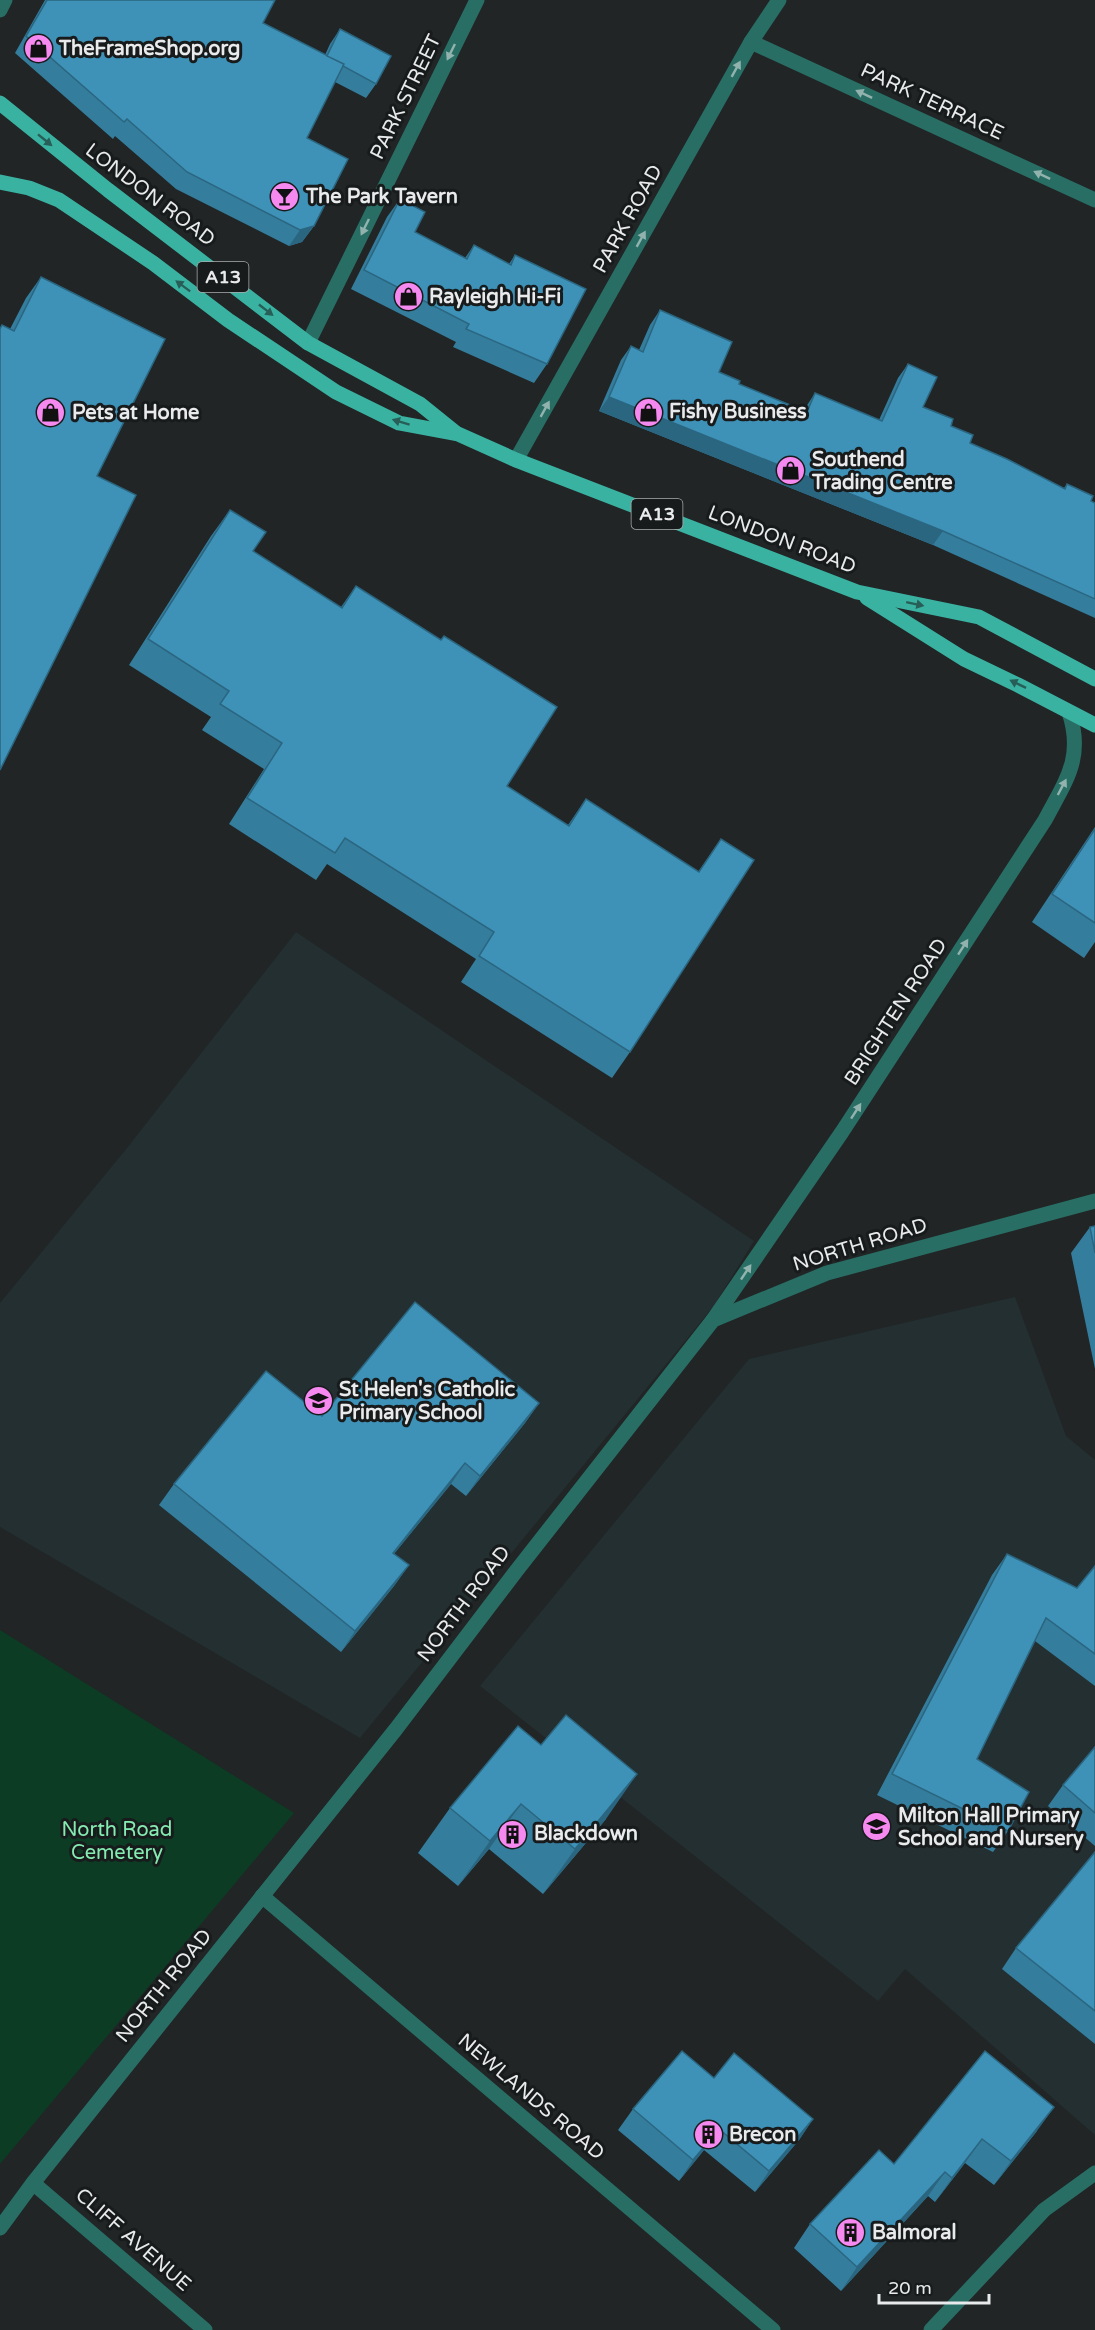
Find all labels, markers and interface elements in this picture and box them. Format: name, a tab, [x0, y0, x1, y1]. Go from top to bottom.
street label: PARK STREET	[365, 31, 447, 163]
shop icon: TheFrameShop.org	[22, 33, 54, 65]
place label: TheFrameShop.org	[58, 37, 240, 61]
one-way arrow	[447, 44, 456, 61]
street label: PARK TERRACE	[857, 58, 1007, 146]
one-way arrow	[731, 60, 741, 77]
one-way arrow	[856, 90, 873, 99]
one-way arrow	[37, 134, 53, 147]
street label: LONDON ROAD	[80, 138, 220, 252]
street label: PARK ROAD	[588, 161, 668, 277]
one-way arrow	[1033, 171, 1050, 180]
bar icon: The Park Tavern	[269, 181, 301, 213]
place label: The Park Tavern	[305, 185, 458, 209]
one-way arrow	[360, 219, 370, 236]
one-way arrow	[636, 230, 646, 247]
road number: A13	[198, 262, 248, 292]
one-way arrow	[176, 280, 192, 292]
shop icon: Rayleigh Hi-Fi	[392, 281, 424, 313]
place label: Rayleigh Hi-Fi	[429, 285, 561, 309]
one-way arrow	[259, 304, 274, 316]
shop icon: Fishy Business	[632, 396, 664, 428]
shop icon: Pets at Home	[35, 397, 67, 429]
one-way arrow	[540, 400, 550, 417]
place label: Fishy Business	[669, 400, 807, 424]
place label: Pets at Home	[72, 401, 199, 425]
one-way arrow	[392, 417, 410, 426]
place label: Southend Trading Centre	[811, 448, 953, 495]
shop icon: Southend Trading Centre	[775, 455, 807, 487]
road number: A13	[632, 499, 682, 529]
street label: LONDON ROAD	[705, 501, 859, 579]
one-way arrow	[905, 600, 924, 609]
one-way arrow	[1009, 680, 1026, 689]
one-way arrow	[1057, 778, 1067, 795]
street label: BRIGHTEN ROAD	[840, 934, 952, 1090]
one-way arrow	[957, 939, 968, 956]
one-way arrow	[850, 1103, 862, 1119]
street label: NORTH ROAD	[790, 1213, 930, 1277]
one-way arrow	[740, 1264, 752, 1280]
place label: St Helen's Catholic Primary School	[339, 1378, 515, 1425]
school or university icon: St Helen's Catholic Primary School	[302, 1385, 334, 1417]
street label: NORTH ROAD	[413, 1541, 515, 1667]
place label: Milton Hall Primary School and Nursery	[898, 1804, 1084, 1851]
school or university icon: Milton Hall Primary School and Nursery	[861, 1811, 893, 1843]
park label: North Road Cemetery	[62, 1818, 172, 1865]
building icon: Blackdown	[497, 1818, 529, 1850]
place label: Blackdown	[534, 1822, 638, 1846]
street label: NORTH ROAD	[111, 1924, 217, 2048]
street label: NEWLANDS ROAD	[453, 2029, 609, 2165]
building icon: Brecon	[692, 2119, 724, 2151]
place label: Brecon	[729, 2123, 796, 2147]
street label: CLIFF AVENUE	[70, 2183, 196, 2297]
building icon: Balmoral	[835, 2217, 867, 2249]
place label: Balmoral	[872, 2221, 956, 2245]
scale bar	[879, 2267, 988, 2305]
text: 20 m	[888, 2277, 932, 2299]

